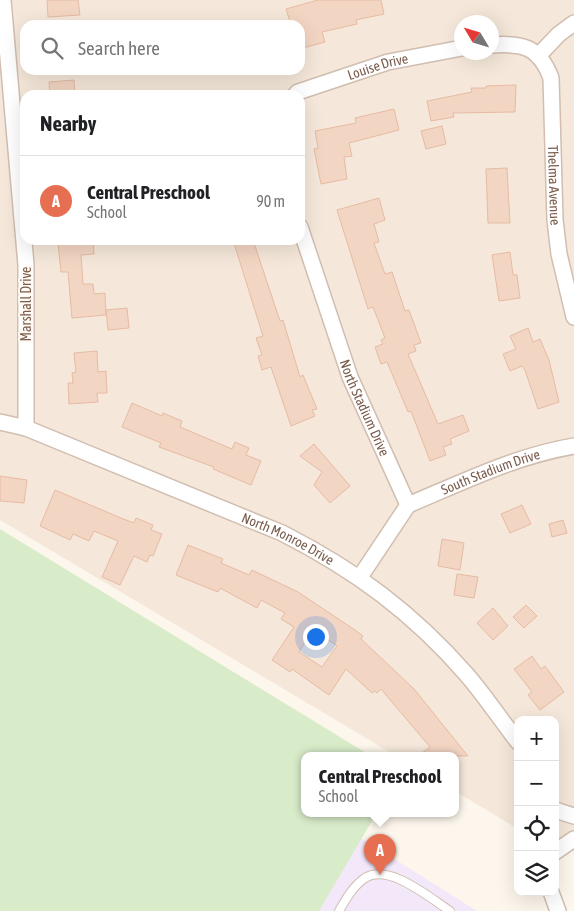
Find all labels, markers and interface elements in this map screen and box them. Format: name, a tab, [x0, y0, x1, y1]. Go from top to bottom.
north arrow	[454, 15, 499, 60]
search box	[20, 20, 305, 75]
icon: search	[38, 34, 66, 62]
text: Search here	[78, 37, 160, 59]
street label: Louise Drive	[345, 50, 409, 83]
text: Nearby	[40, 111, 96, 135]
street label: Thelma Avenue	[545, 145, 564, 226]
text: Central Preschool	[87, 181, 210, 203]
text: A	[52, 192, 60, 210]
text: 90 m	[256, 192, 285, 210]
text: School	[87, 203, 127, 221]
street label: Marshall Drive	[18, 267, 34, 341]
street label: North Stadium Drive	[337, 357, 393, 459]
street label: South Stadium Drive	[439, 446, 542, 498]
street label: North Monroe Drive	[239, 509, 337, 568]
your location	[303, 624, 329, 650]
map controls	[514, 716, 559, 896]
button: +	[514, 716, 559, 761]
popup	[301, 752, 459, 817]
button: −	[514, 761, 559, 806]
text: Central Preschool	[319, 765, 441, 787]
text: School	[319, 787, 358, 805]
button: locate	[514, 806, 559, 851]
pin: A	[364, 834, 396, 875]
button: layers	[514, 851, 559, 896]

